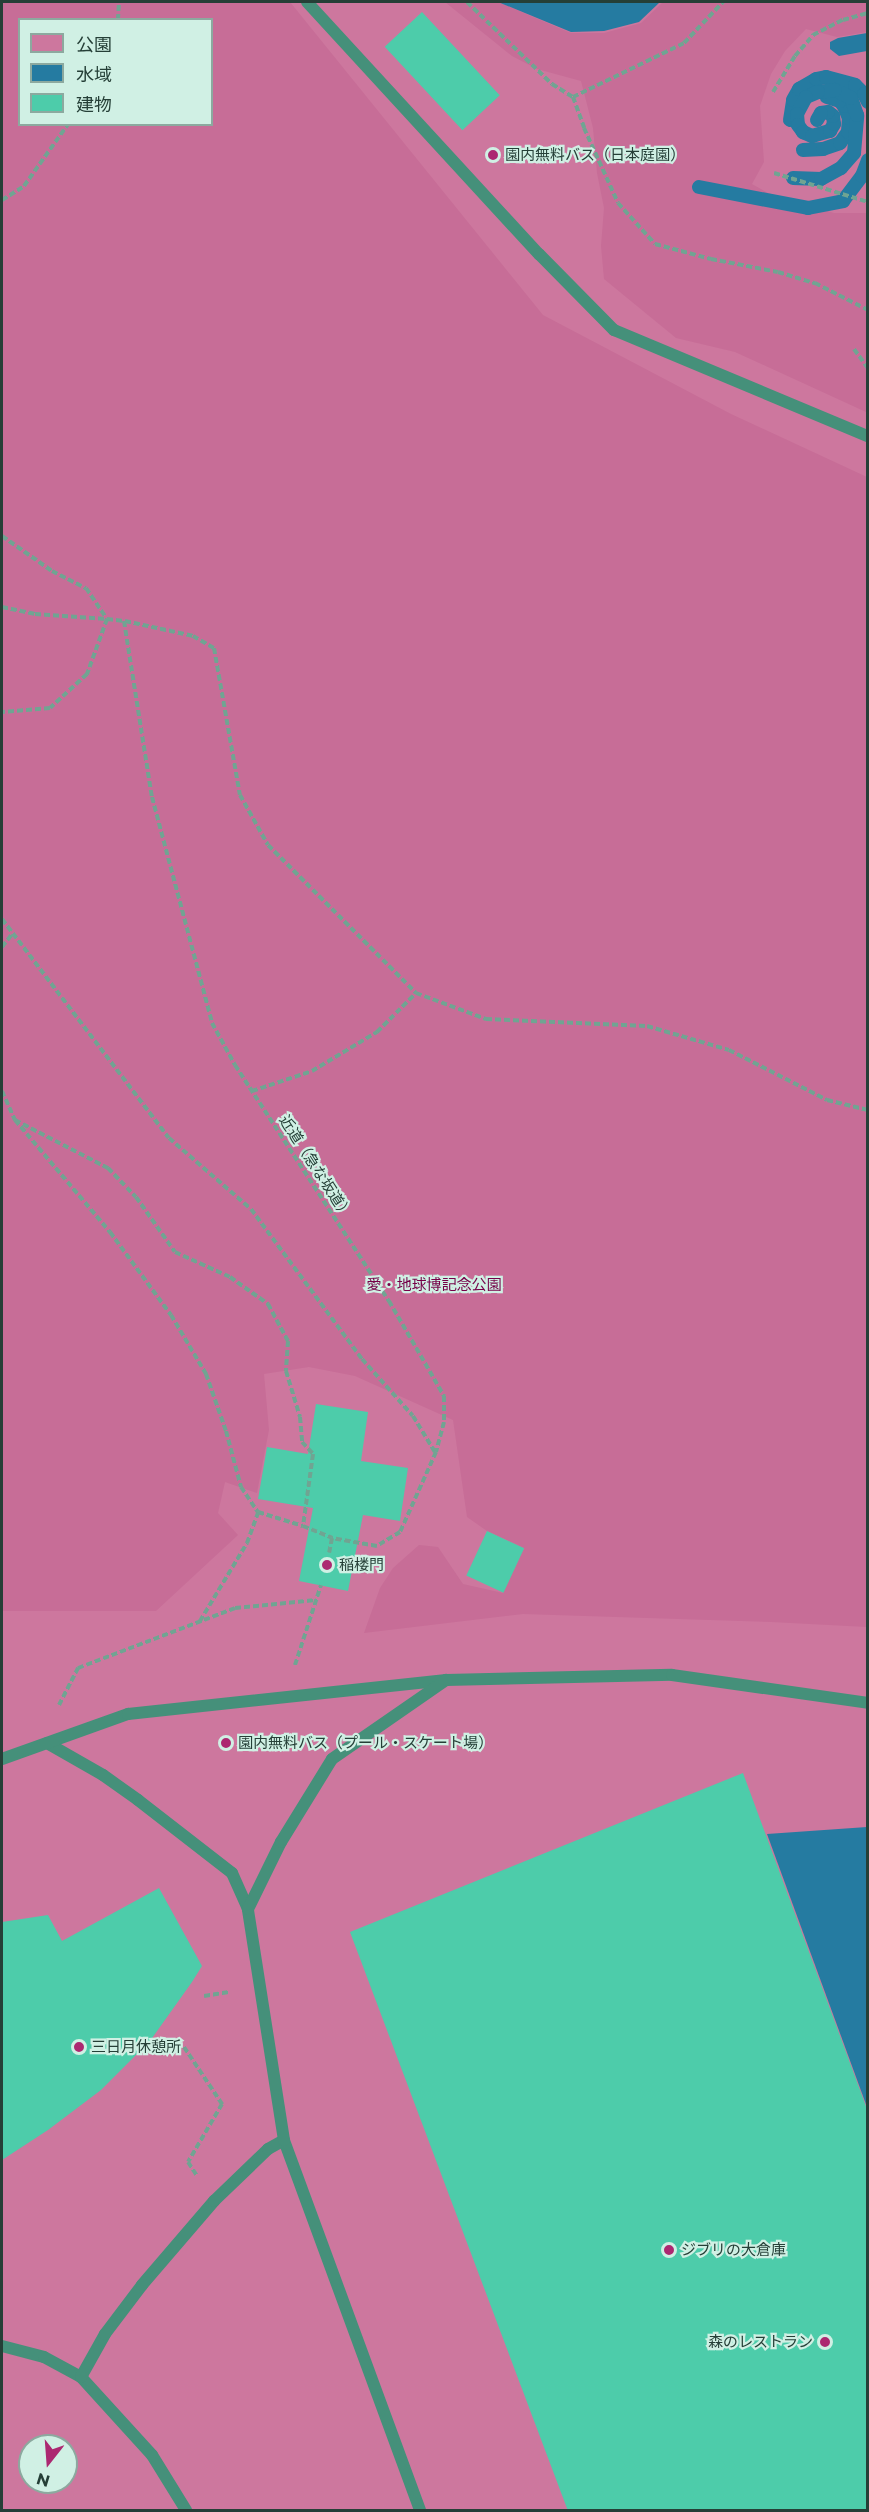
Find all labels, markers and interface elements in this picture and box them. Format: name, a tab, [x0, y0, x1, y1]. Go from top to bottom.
legend	[18, 18, 213, 126]
text: 公園	[76, 34, 112, 56]
text: 水域	[76, 64, 112, 86]
text: 建物	[76, 94, 112, 116]
place label: 園内無料バス（日本庭園）	[505, 146, 685, 164]
marker: 園内無料バス（日本庭園）	[486, 148, 500, 162]
street label: 近道（急な坂道）	[276, 1112, 356, 1222]
park label: 愛・地球博記念公園	[367, 1276, 501, 1294]
place label: 稲楼門	[339, 1556, 384, 1574]
marker: 稲楼門	[320, 1558, 334, 1572]
place label: 園内無料バス（プール・スケート場）	[238, 1734, 493, 1752]
marker: 園内無料バス（プール・スケート場）	[219, 1736, 233, 1750]
place label: 三日月休憩所	[91, 2038, 181, 2056]
marker: 三日月休憩所	[72, 2040, 86, 2054]
place label: ジブリの大倉庫	[681, 2241, 786, 2259]
marker: ジブリの大倉庫	[662, 2243, 676, 2257]
place label: 森のレストラン	[708, 2333, 813, 2351]
marker: 森のレストラン	[818, 2335, 832, 2349]
north arrow	[18, 2434, 78, 2494]
text: N	[34, 2469, 52, 2491]

